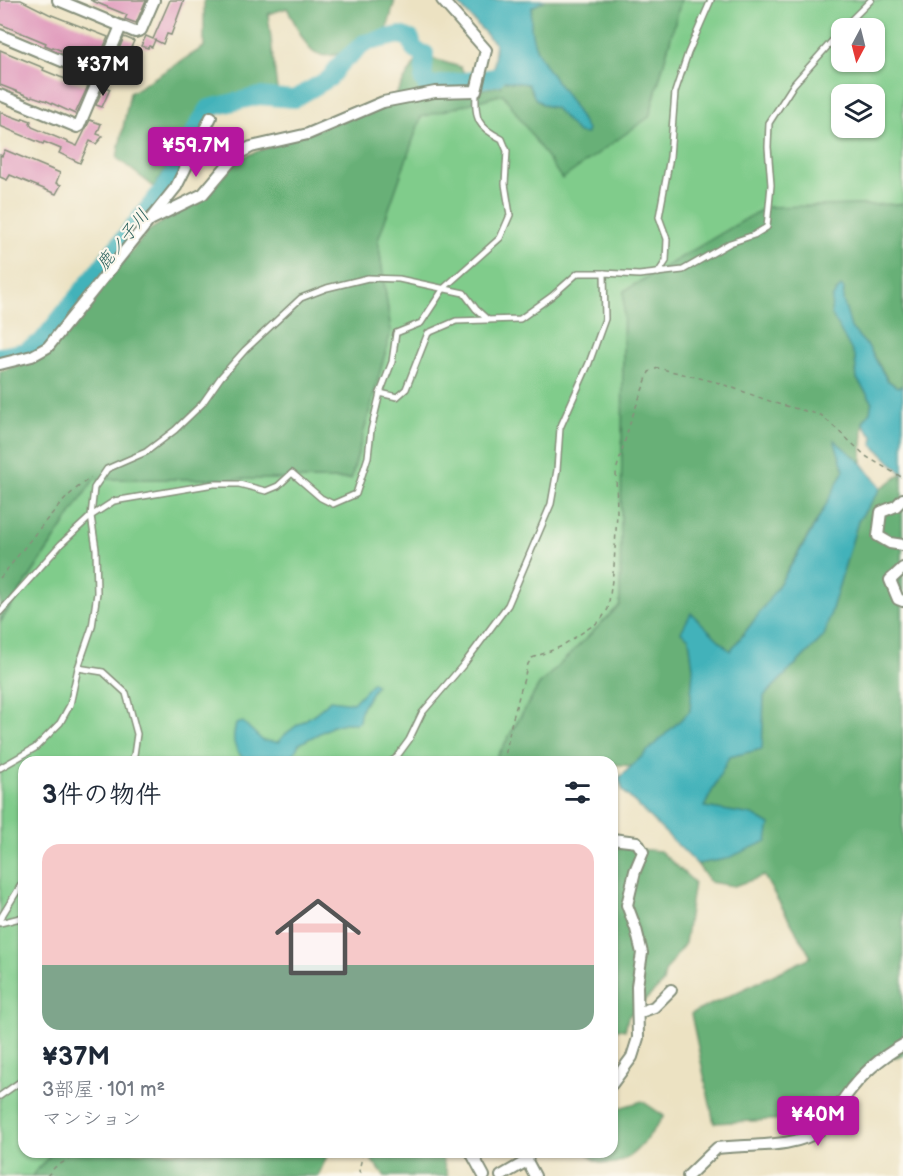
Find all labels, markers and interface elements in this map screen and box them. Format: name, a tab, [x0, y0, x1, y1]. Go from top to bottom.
north arrow	[831, 18, 885, 72]
map controls	[831, 18, 885, 138]
pin: ¥37M	[67, 46, 139, 97]
text: ¥37M	[77, 53, 129, 77]
button: layers	[831, 84, 885, 138]
pin: ¥59.7M	[147, 127, 245, 178]
text: ¥59.7M	[162, 134, 230, 158]
water label: 鹿ノ子川	[92, 205, 154, 275]
icon: filters	[561, 776, 594, 809]
text: 3件の物件	[42, 780, 161, 811]
icon: home	[264, 883, 372, 991]
text: ¥37M	[42, 1042, 110, 1073]
text: 3部屋 · 101 m²	[42, 1078, 165, 1102]
pin: ¥40M	[782, 1096, 854, 1147]
text: ¥40M	[791, 1103, 845, 1127]
text: マンション	[42, 1107, 141, 1131]

